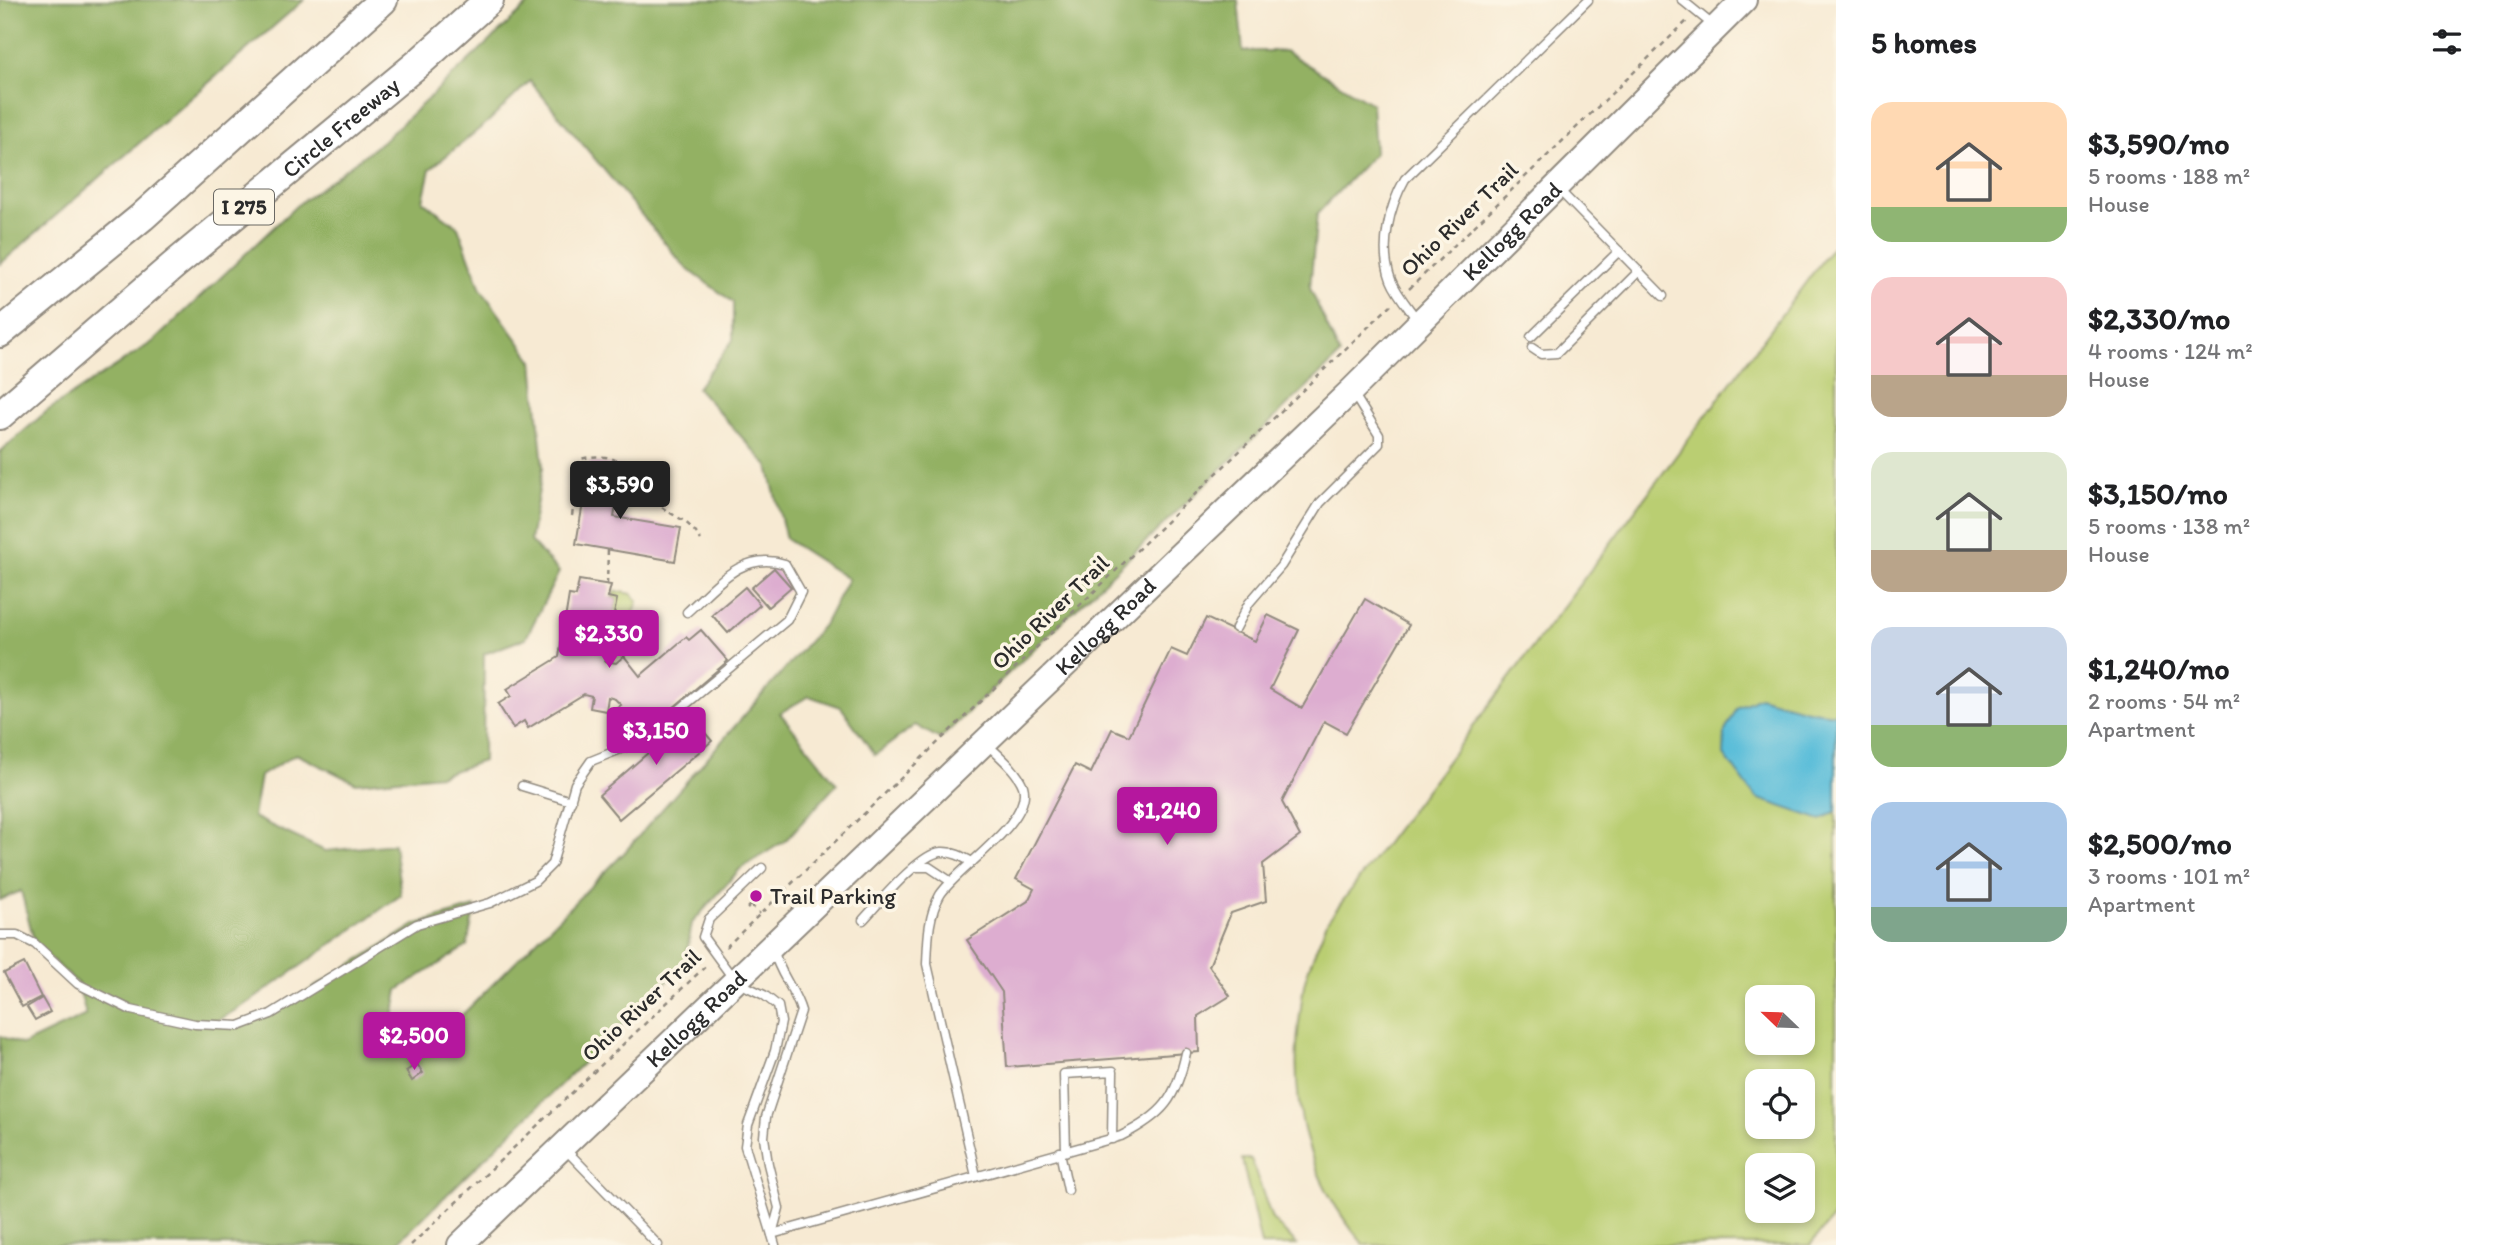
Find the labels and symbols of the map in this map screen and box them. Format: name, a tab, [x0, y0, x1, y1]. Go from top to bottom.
street label: Circle Freeway	[276, 71, 405, 184]
street label: Ohio River Trail	[1394, 155, 1524, 282]
street label: Kellogg Road	[1456, 176, 1567, 286]
road number: I 275	[214, 190, 274, 224]
pin: $3,590	[563, 462, 677, 521]
street label: Ohio River Trail	[985, 548, 1115, 675]
street label: Kellogg Road	[1049, 572, 1162, 681]
pin: $2,330	[552, 610, 666, 670]
pin: $3,150	[599, 708, 713, 767]
pin: $1,240	[1110, 788, 1224, 847]
place label: Trail Parking	[770, 882, 896, 910]
marker: Trail Parking	[748, 888, 764, 904]
street label: Ohio River Trail	[575, 942, 707, 1067]
street label: Kellogg Road	[640, 964, 752, 1073]
north arrow	[1745, 985, 1815, 1055]
pin: $2,500	[357, 1012, 471, 1072]

